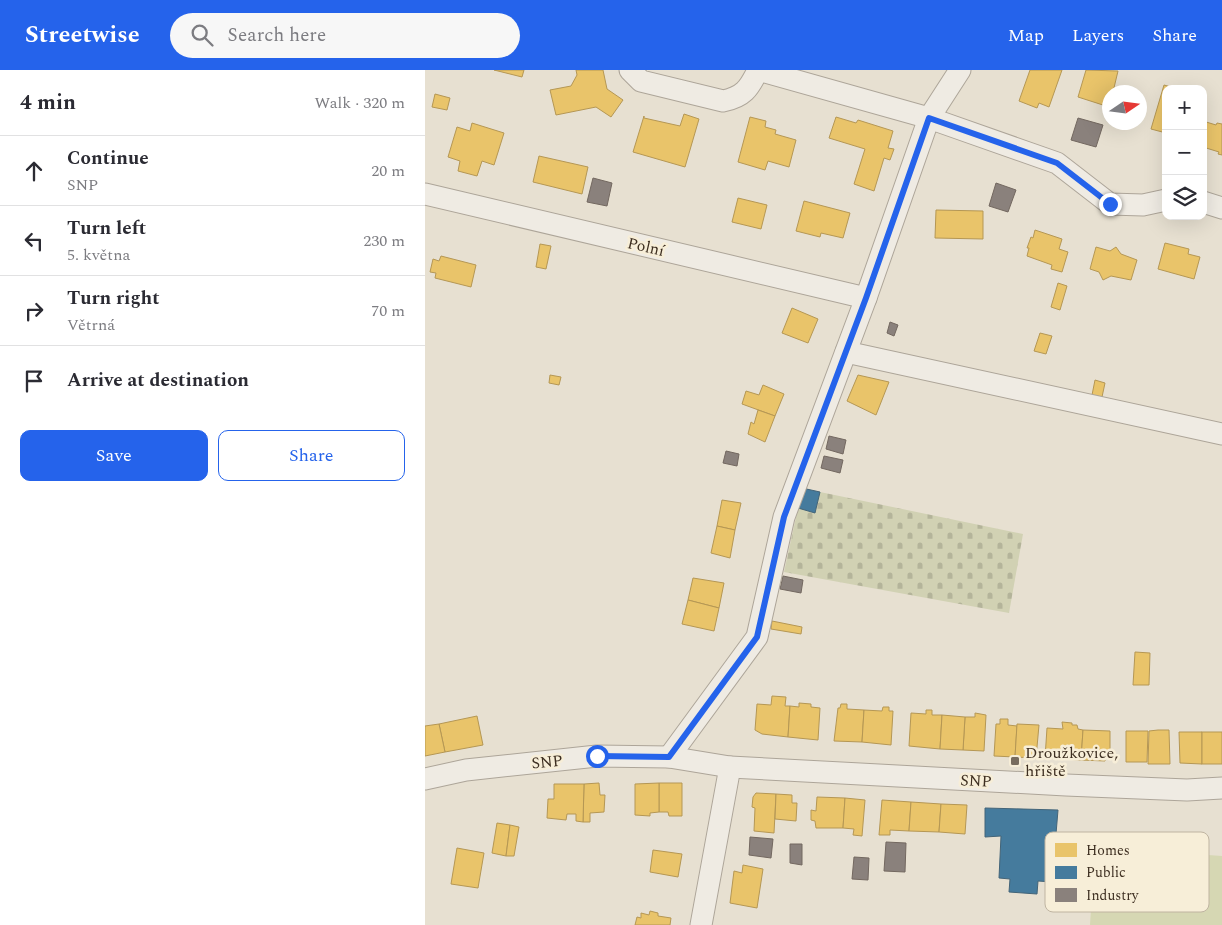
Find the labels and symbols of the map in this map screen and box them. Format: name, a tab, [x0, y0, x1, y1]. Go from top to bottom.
north arrow	[1102, 85, 1147, 130]
route end	[1099, 193, 1122, 216]
street label: Polní	[625, 231, 668, 263]
place label: Droužkovice, hřiště	[1025, 741, 1118, 783]
route start	[586, 745, 609, 768]
street label: SNP	[530, 748, 564, 776]
marker: Droužkovice, hřiště	[1009, 755, 1021, 767]
street label: SNP	[960, 768, 992, 794]
legend	[1045, 832, 1209, 912]
text: Homes	[1086, 840, 1130, 861]
text: Public	[1086, 862, 1126, 883]
text: Industry	[1086, 885, 1140, 906]

